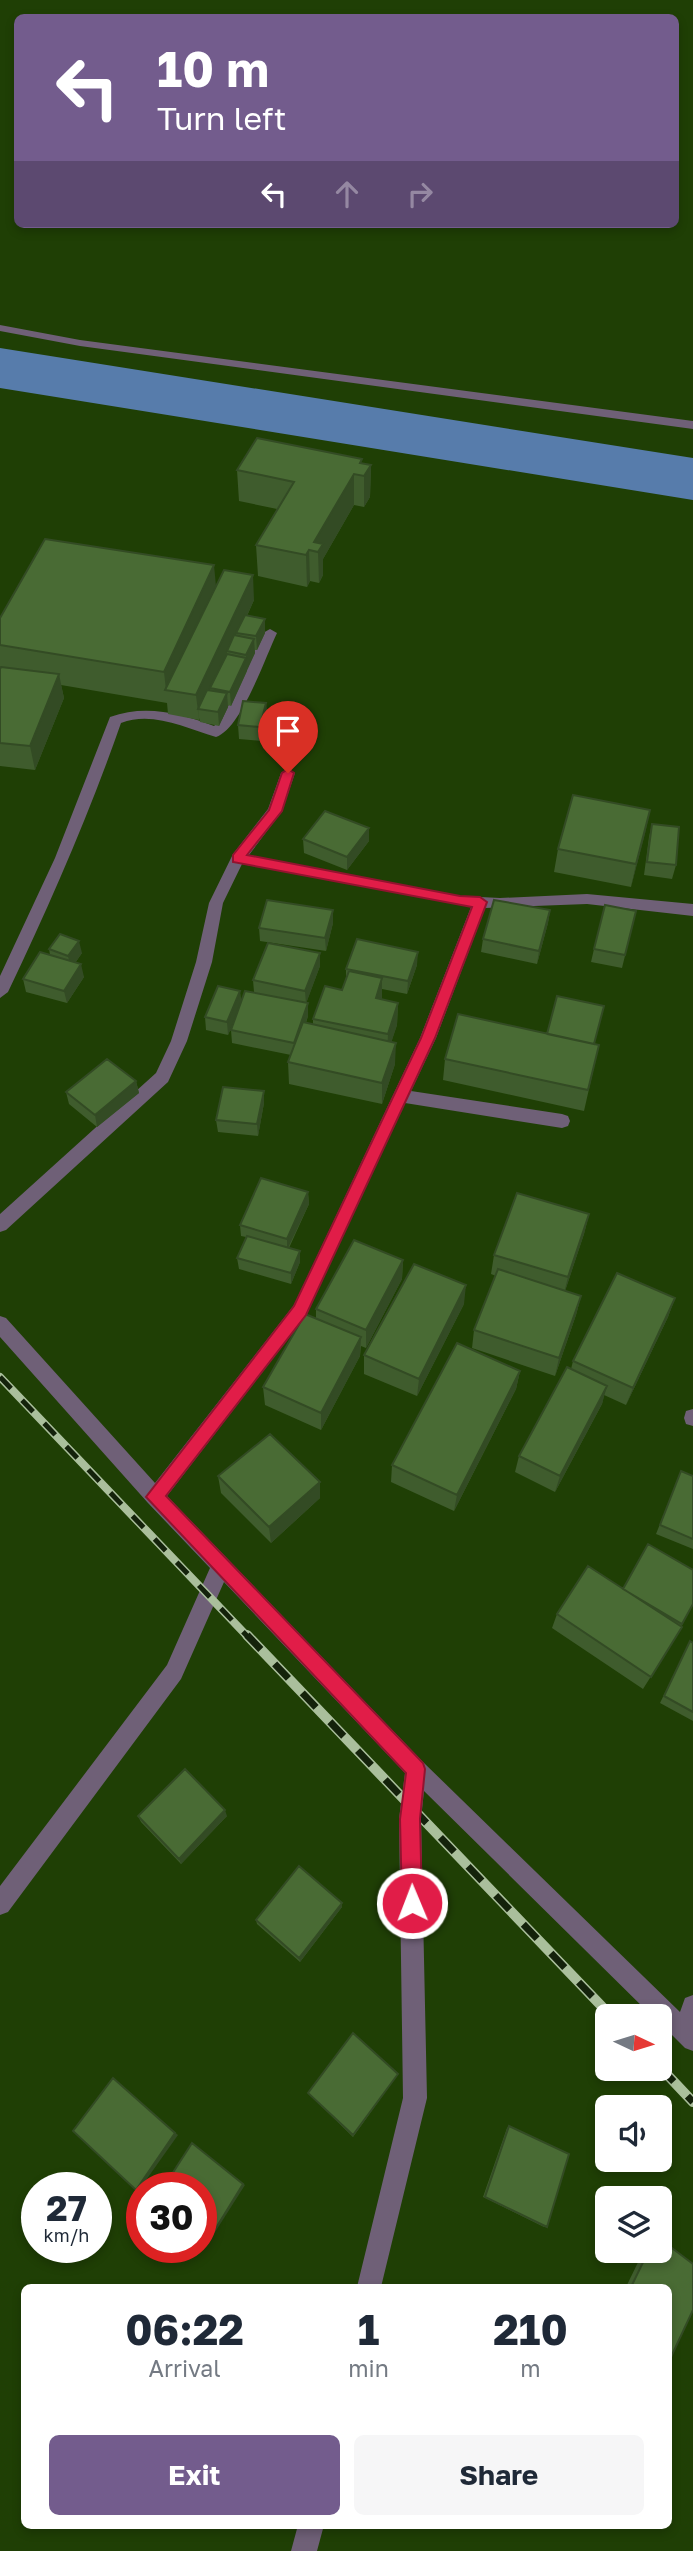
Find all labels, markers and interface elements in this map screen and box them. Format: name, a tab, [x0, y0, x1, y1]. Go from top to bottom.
text: 10 m	[157, 39, 269, 98]
icon: left	[42, 42, 133, 133]
text: Turn left	[157, 99, 286, 137]
icon: left	[255, 175, 293, 213]
icon: ahead	[328, 175, 366, 213]
icon: right	[401, 175, 439, 213]
pin	[258, 701, 318, 773]
icon: arrive	[269, 712, 307, 750]
position arrow	[375, 1866, 449, 1940]
north arrow	[595, 2004, 672, 2081]
map controls	[595, 2004, 672, 2263]
button: sound	[595, 2095, 672, 2172]
speed limit sign: 30	[126, 2172, 217, 2263]
button: layers	[595, 2186, 672, 2263]
text: 27	[46, 2187, 87, 2229]
text: km/h	[44, 2224, 89, 2246]
text: 06:22	[125, 2304, 244, 2354]
text: 1	[358, 2304, 379, 2354]
text: 210	[493, 2304, 568, 2354]
text: Arrival	[149, 2354, 221, 2382]
text: min	[348, 2354, 389, 2382]
text: m	[520, 2354, 541, 2382]
button: Exit	[49, 2435, 340, 2515]
button: Share	[354, 2435, 644, 2515]

